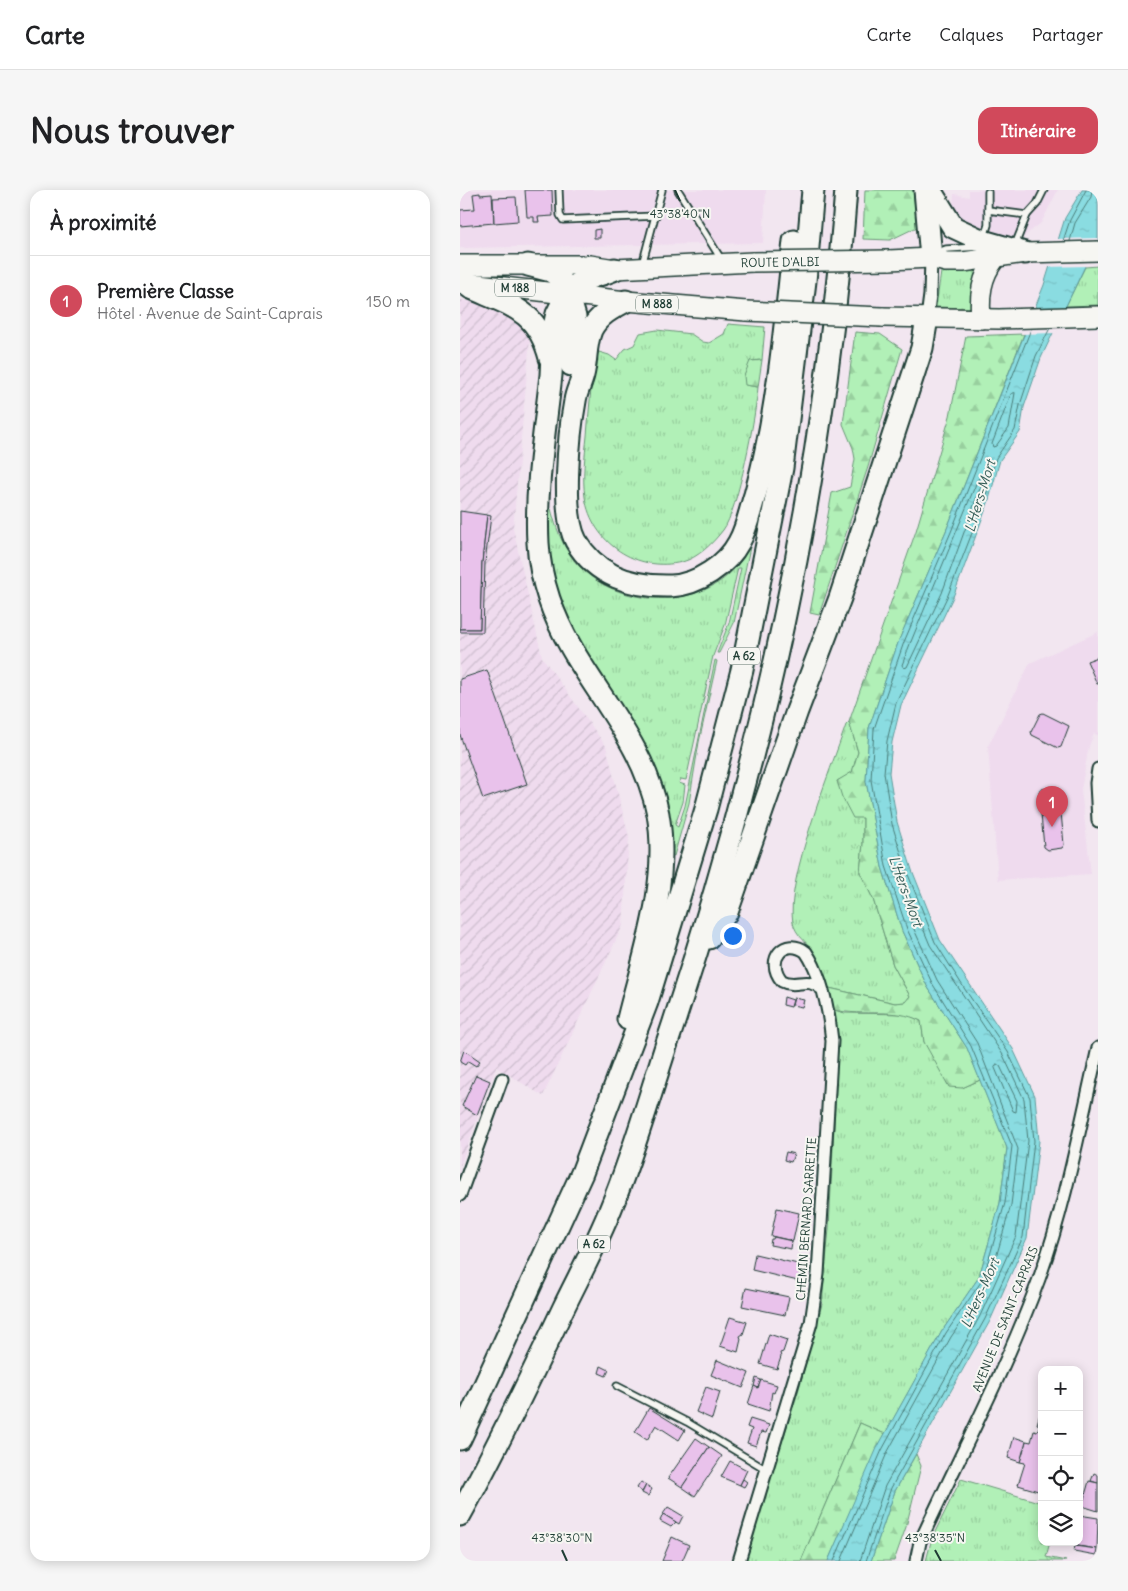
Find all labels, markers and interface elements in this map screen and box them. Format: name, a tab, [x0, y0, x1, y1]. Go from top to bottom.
text: Carte	[25, 20, 85, 50]
text: Carte	[866, 23, 911, 46]
text: Calques	[939, 23, 1004, 46]
text: Partager	[1032, 23, 1103, 46]
button: Itinéraire	[978, 107, 1098, 154]
text: Nous trouver	[30, 108, 234, 152]
text: 43°38'40"N	[650, 206, 710, 221]
text: À proximité	[50, 209, 157, 236]
street label: ROUTE D'ALBI	[740, 254, 820, 270]
text: Première Classe	[97, 279, 234, 303]
road number: M 188	[495, 280, 535, 296]
text: 1	[63, 291, 69, 311]
text: 150 m	[366, 291, 410, 311]
road number: M 888	[636, 296, 678, 312]
text: Hôtel · Avenue de Saint-Caprais	[97, 303, 323, 323]
water label: L'Hers-Mort	[961, 456, 1000, 534]
road number: A 62	[728, 648, 760, 664]
pin: 1	[1036, 786, 1068, 827]
water label: L'Hers-Mort	[885, 853, 928, 931]
your location	[720, 923, 746, 949]
street label: CHEMIN BERNARD SARRETTE	[793, 1137, 819, 1301]
road number: A 62	[578, 1236, 610, 1252]
street label: AVENUE DE SAINT-CAPRAIS	[969, 1244, 1041, 1394]
water label: L'Hers-Mort	[957, 1253, 1004, 1330]
map controls	[1038, 1366, 1083, 1546]
button: +	[1038, 1366, 1083, 1411]
button: −	[1038, 1411, 1083, 1456]
button: locate	[1038, 1456, 1083, 1501]
button: layers	[1038, 1501, 1083, 1546]
text: 43°38'30"N	[532, 1530, 592, 1545]
text: 43°38'35"N	[905, 1530, 965, 1545]

